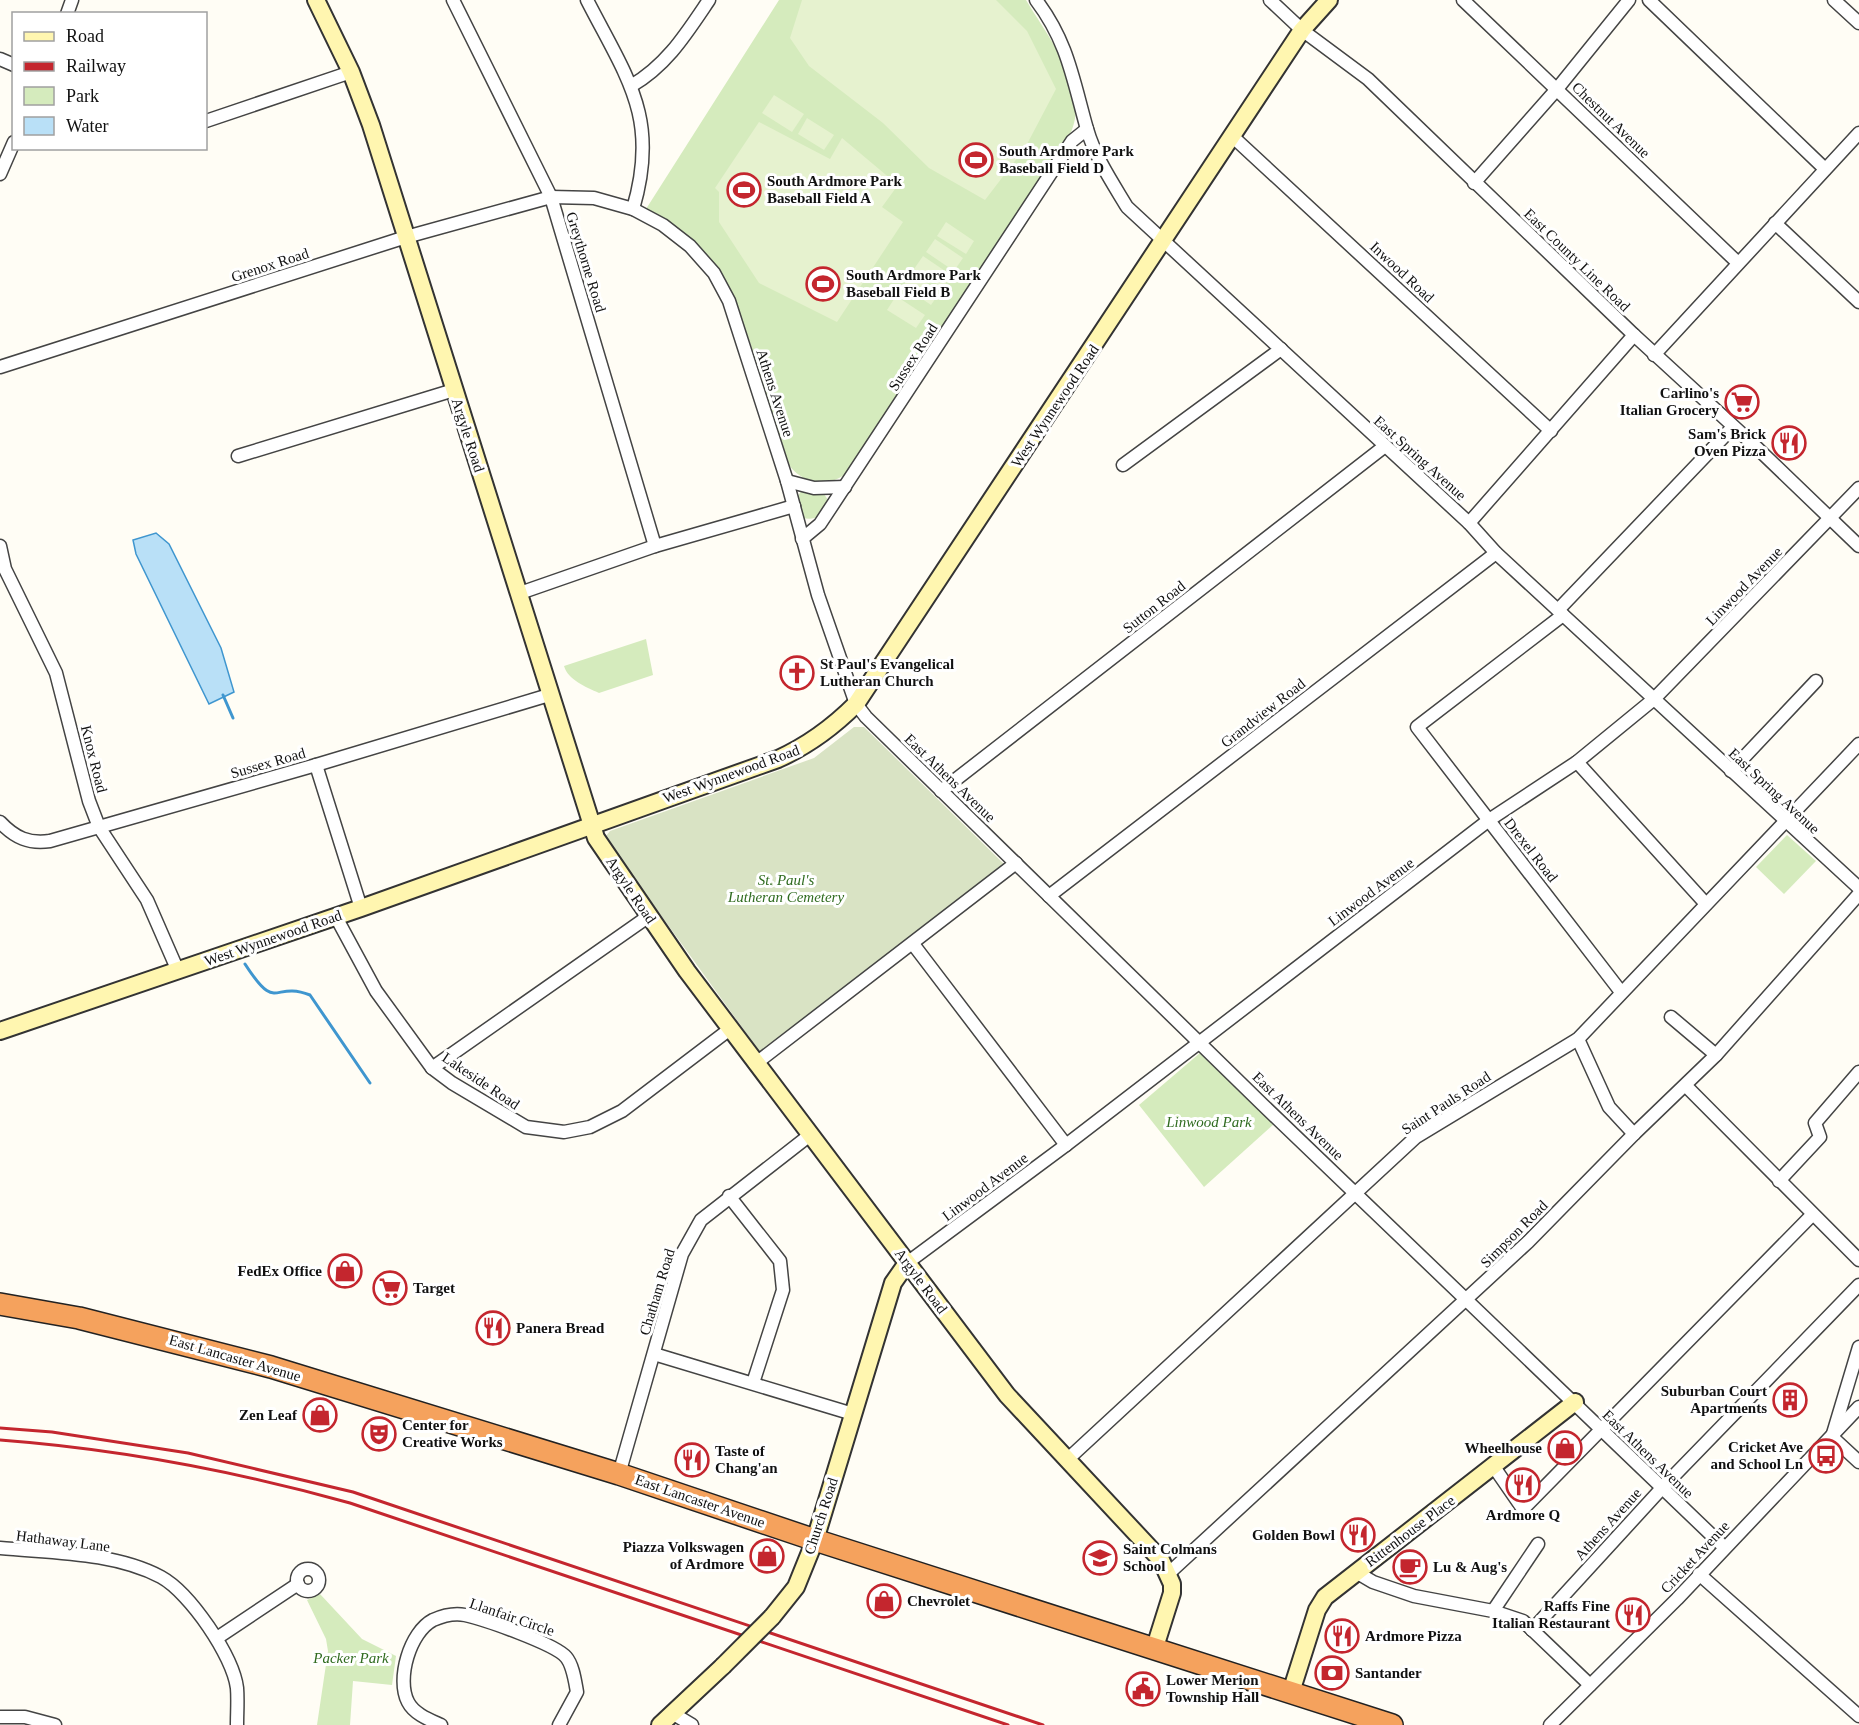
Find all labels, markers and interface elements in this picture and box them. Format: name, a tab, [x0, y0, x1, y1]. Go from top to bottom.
legend	[12, 12, 207, 150]
text: Road	[66, 26, 104, 46]
text: Railway	[66, 56, 126, 76]
street label: Chestnut Avenue	[1569, 79, 1653, 161]
text: Park	[66, 86, 99, 106]
text: Water	[66, 116, 109, 136]
sports icon: South Ardmore Park Baseball Field D	[958, 142, 994, 178]
place label: South Ardmore Park Baseball Field D	[999, 143, 1134, 176]
sports icon: South Ardmore Park Baseball Field A	[726, 172, 762, 208]
place label: South Ardmore Park Baseball Field A	[767, 173, 902, 206]
street label: East County Line Road	[1521, 205, 1633, 315]
street label: Greythorne Road	[563, 210, 609, 314]
street label: Inwood Road	[1367, 238, 1438, 306]
street label: Grenox Road	[229, 245, 311, 285]
sports icon: South Ardmore Park Baseball Field B	[805, 266, 841, 302]
place label: South Ardmore Park Baseball Field B	[846, 267, 981, 300]
street label: Sussex Road	[885, 320, 941, 394]
street label: West Wynnewood Road	[1008, 341, 1102, 470]
street label: Athens Avenue	[753, 347, 797, 439]
supermarket icon: Carlino's Italian Grocery	[1724, 384, 1760, 420]
place label: Carlino's Italian Grocery	[1620, 385, 1719, 418]
street label: Argyle Road	[449, 396, 488, 474]
street label: East Spring Avenue	[1371, 413, 1469, 504]
restaurant icon: Sam's Brick Oven Pizza	[1771, 425, 1807, 461]
place label: Sam's Brick Oven Pizza	[1688, 426, 1767, 459]
street label: Linwood Avenue	[1703, 543, 1786, 628]
street label: Sutton Road	[1120, 577, 1189, 636]
church icon: St Paul's Evangelical Lutheran Church	[779, 655, 815, 691]
place label: St Paul's Evangelical Lutheran Church	[820, 656, 954, 689]
street label: Grandview Road	[1218, 675, 1309, 751]
street label: Knox Road	[78, 724, 110, 795]
street label: East Athens Avenue	[901, 731, 999, 826]
street label: West Wynnewood Road	[660, 742, 802, 806]
street label: Sussex Road	[229, 745, 308, 781]
street label: East Spring Avenue	[1725, 745, 1823, 837]
street label: Drexel Road	[1501, 815, 1561, 885]
street label: Argyle Road	[603, 854, 659, 927]
street label: Linwood Avenue	[1325, 855, 1417, 929]
park label: St. Paul's Lutheran Cemetery	[727, 872, 844, 905]
street label: West Wynnewood Road	[202, 907, 344, 969]
street label: Lakeside Road	[439, 1049, 523, 1113]
street label: Saint Pauls Road	[1399, 1068, 1494, 1138]
street label: East Athens Avenue	[1249, 1069, 1347, 1164]
park label: Linwood Park	[1165, 1114, 1252, 1130]
street label: Linwood Avenue	[939, 1150, 1031, 1224]
street label: Simpson Road	[1477, 1197, 1551, 1271]
street label: Chatham Road	[636, 1246, 678, 1337]
street label: Argyle Road	[892, 1246, 951, 1317]
shop icon: FedEx Office	[327, 1253, 363, 1289]
place label: FedEx Office	[237, 1263, 322, 1279]
supermarket icon: Target	[372, 1270, 408, 1306]
place label: Target	[413, 1280, 455, 1296]
restaurant icon: Panera Bread	[475, 1310, 511, 1346]
place label: Panera Bread	[516, 1320, 605, 1336]
street label: East Lancaster Avenue	[167, 1332, 303, 1385]
building icon: Suburban Court Apartments	[1772, 1382, 1808, 1418]
place label: Suburban Court Apartments	[1661, 1383, 1767, 1416]
shop icon: Zen Leaf	[302, 1397, 338, 1433]
place label: Zen Leaf	[239, 1407, 298, 1423]
street label: East Athens Avenue	[1599, 1407, 1697, 1502]
theatre icon: Center for Creative Works	[361, 1416, 397, 1452]
place label: Center for Creative Works	[402, 1417, 503, 1450]
shop icon: Wheelhouse	[1547, 1430, 1583, 1466]
bus stop icon: Cricket Ave and School Ln	[1808, 1438, 1844, 1474]
place label: Cricket Ave and School Ln	[1710, 1439, 1804, 1472]
place label: Wheelhouse	[1464, 1440, 1542, 1456]
restaurant icon: Taste of Chang'an	[674, 1442, 710, 1478]
place label: Taste of Chang'an	[715, 1443, 778, 1476]
restaurant icon: Ardmore Q	[1505, 1467, 1541, 1503]
street label: East Lancaster Avenue	[633, 1471, 767, 1531]
street label: Church Road	[801, 1475, 841, 1556]
street label: Athens Avenue	[1572, 1485, 1645, 1563]
street label: Rittenhouse Place	[1362, 1492, 1458, 1570]
place label: Ardmore Q	[1486, 1507, 1560, 1523]
restaurant icon: Golden Bowl	[1340, 1517, 1376, 1553]
street label: Cricket Avenue	[1658, 1517, 1733, 1596]
street label: Hathaway Lane	[15, 1527, 111, 1555]
place label: Golden Bowl	[1252, 1527, 1335, 1543]
shop icon: Piazza Volkswagen of Ardmore	[749, 1538, 785, 1574]
place label: Piazza Volkswagen of Ardmore	[623, 1539, 745, 1572]
school or university icon: Saint Colmans School	[1082, 1540, 1118, 1576]
place label: Saint Colmans School	[1123, 1541, 1217, 1574]
cafe icon: Lu & Aug's	[1392, 1549, 1428, 1585]
place label: Lu & Aug's	[1433, 1559, 1507, 1575]
shop icon: Chevrolet	[866, 1583, 902, 1619]
place label: Chevrolet	[907, 1593, 970, 1609]
street label: Llanfair Circle	[467, 1595, 557, 1639]
restaurant icon: Raffs Fine Italian Restaurant	[1615, 1597, 1651, 1633]
place label: Raffs Fine Italian Restaurant	[1492, 1598, 1610, 1631]
restaurant icon: Ardmore Pizza	[1324, 1618, 1360, 1654]
place label: Ardmore Pizza	[1365, 1628, 1462, 1644]
park label: Packer Park	[312, 1650, 389, 1666]
bank icon: Santander	[1314, 1655, 1350, 1691]
place label: Santander	[1355, 1665, 1422, 1681]
public building icon: Lower Merion Township Hall	[1125, 1671, 1161, 1707]
place label: Lower Merion Township Hall	[1166, 1672, 1259, 1705]

